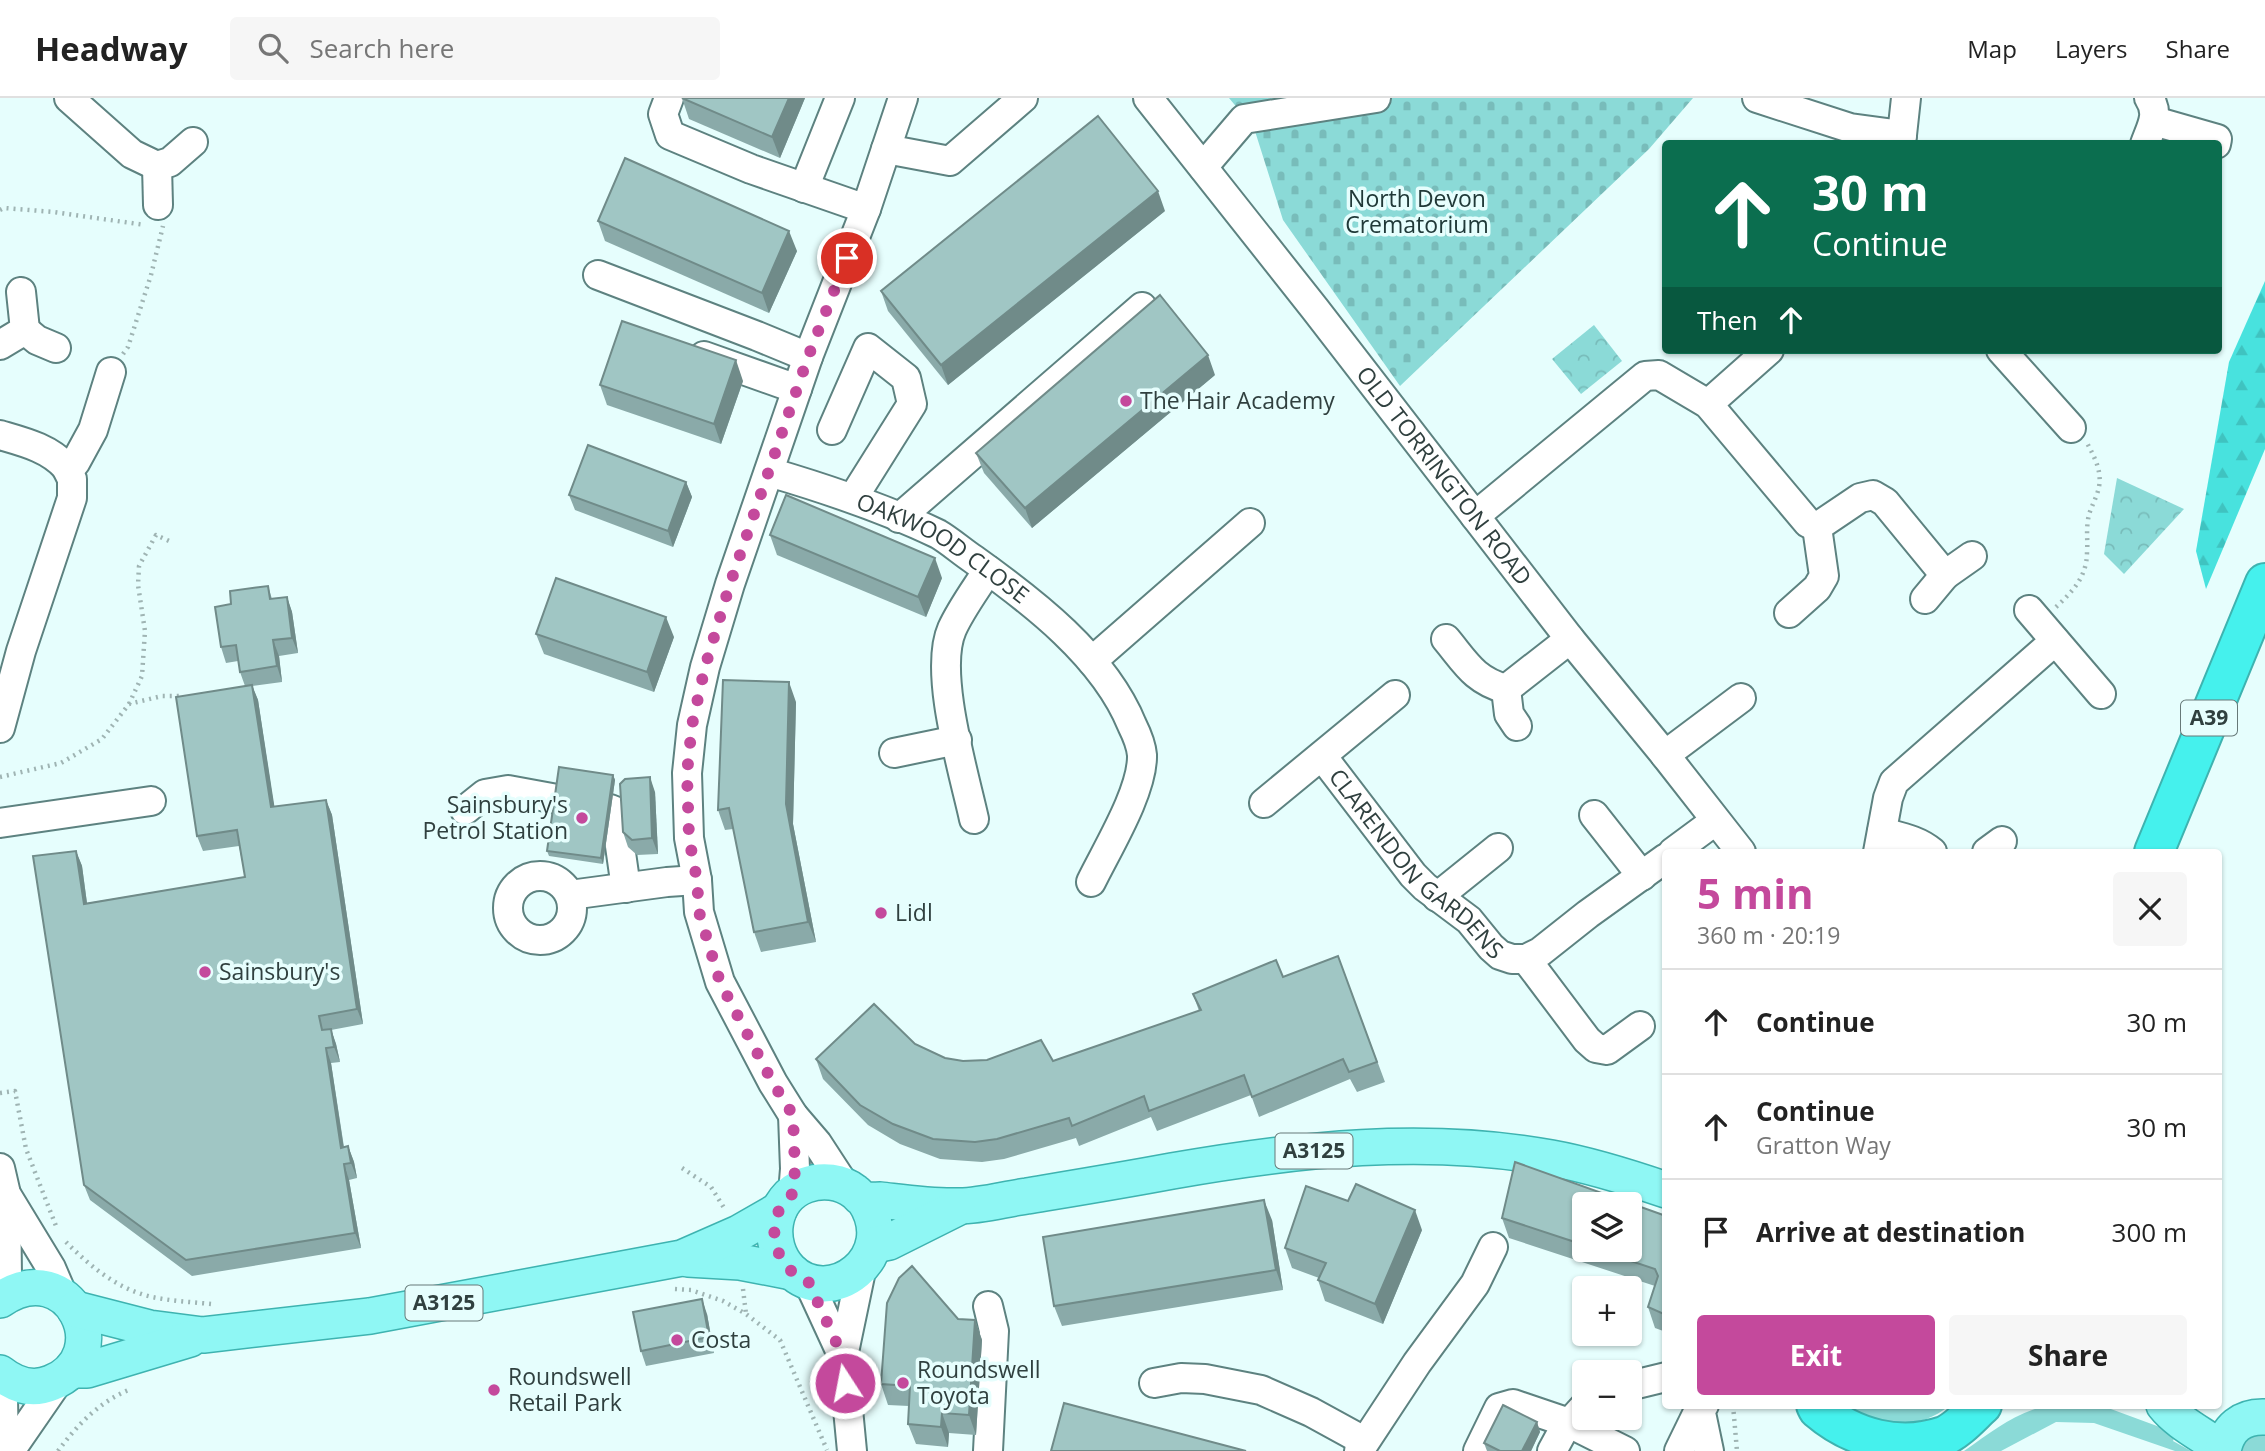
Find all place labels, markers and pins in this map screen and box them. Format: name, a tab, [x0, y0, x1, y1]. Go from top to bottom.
pin	[817, 228, 877, 288]
place label: The Hair Academy	[1140, 384, 1335, 416]
marker: The Hair Academy	[1118, 393, 1134, 409]
place label: Sainsbury's Petrol Station	[422, 788, 568, 846]
marker: Sainsbury's Petrol Station	[574, 810, 590, 826]
place label: Lidl	[895, 896, 933, 928]
marker: Lidl	[873, 905, 889, 921]
place label: Sainsbury's	[219, 955, 340, 987]
marker: Sainsbury's	[197, 964, 213, 980]
place label: Costa	[691, 1323, 751, 1355]
marker: Costa	[669, 1332, 685, 1348]
place label: Roundswell Toyota	[917, 1353, 1041, 1411]
place label: Roundswell Retail Park	[508, 1360, 632, 1418]
marker: Roundswell Toyota	[895, 1375, 911, 1391]
marker: Roundswell Retail Park	[486, 1382, 502, 1398]

